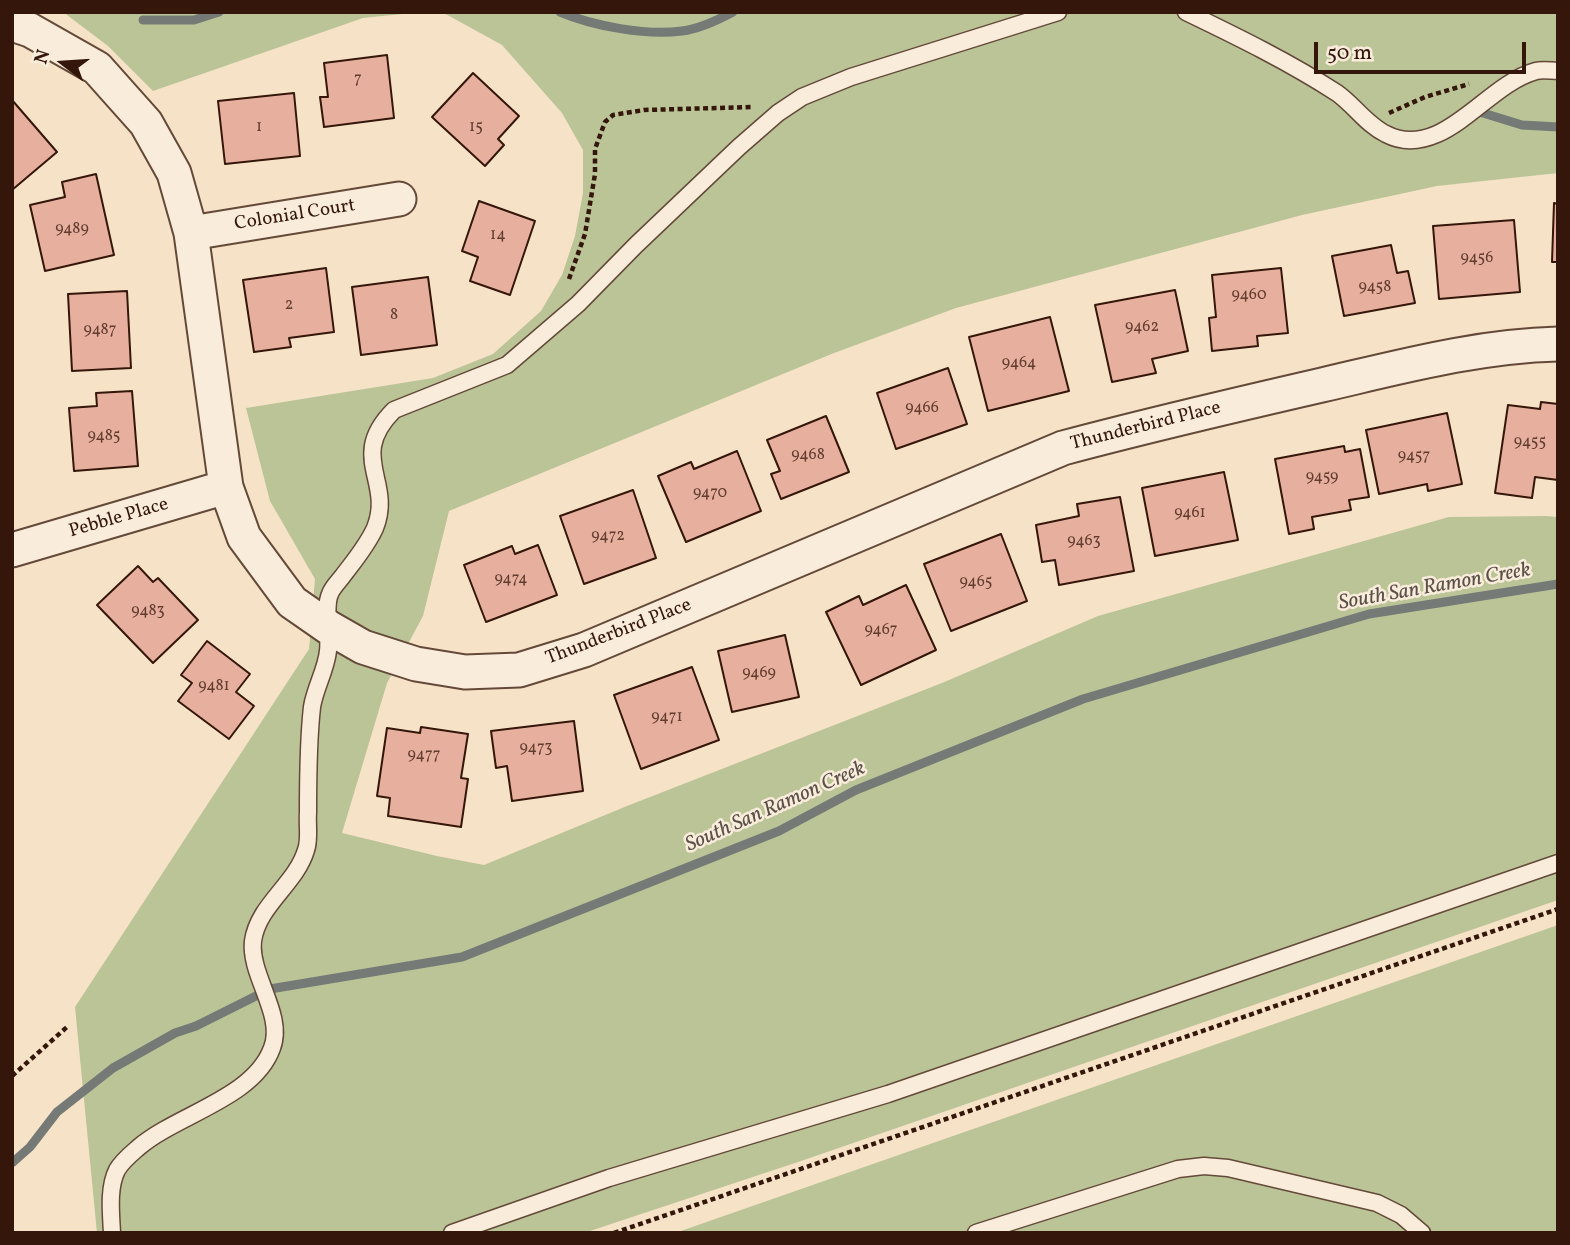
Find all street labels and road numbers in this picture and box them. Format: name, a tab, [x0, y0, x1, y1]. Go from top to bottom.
street label: Colonial Court	[233, 195, 357, 237]
street label: Thunderbird Place	[1068, 397, 1224, 457]
street label: Pebble Place	[67, 494, 171, 544]
street label: Thunderbird Place	[543, 595, 695, 671]

